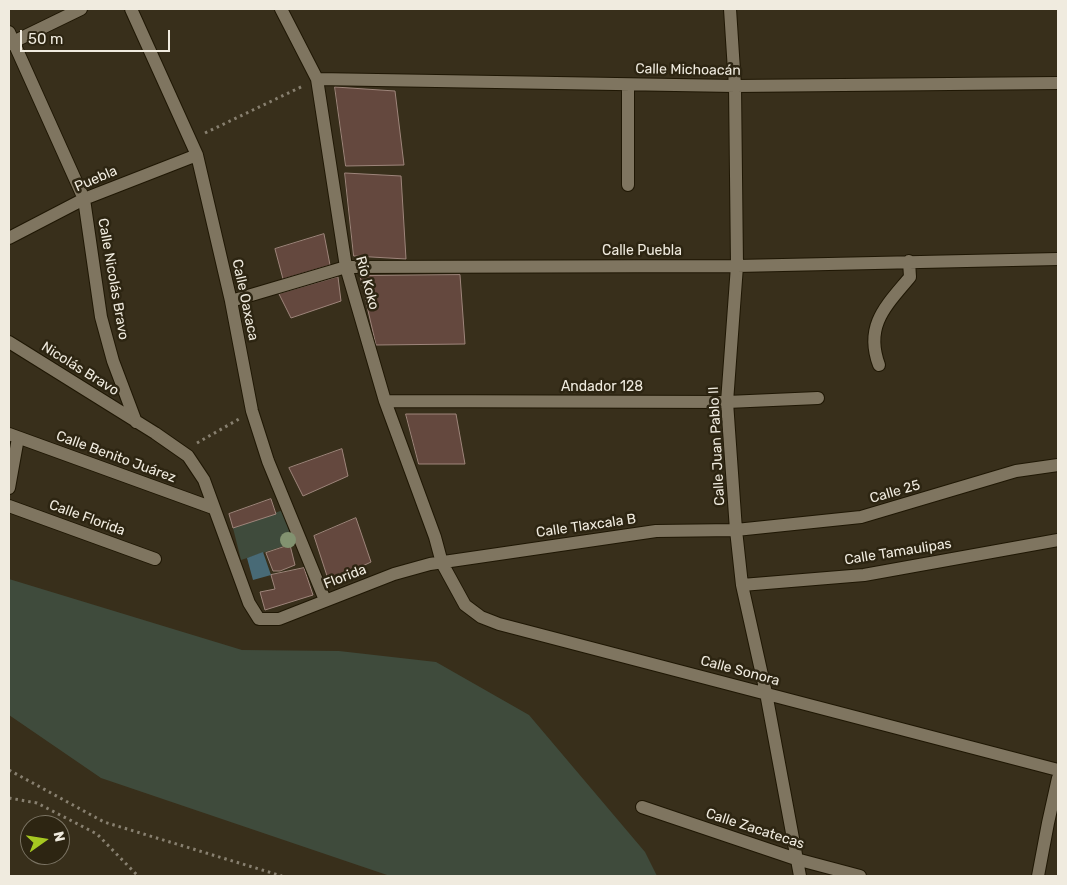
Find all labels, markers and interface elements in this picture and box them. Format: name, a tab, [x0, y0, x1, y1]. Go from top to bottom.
scale bar	[22, 20, 172, 52]
text: 50 m	[28, 30, 63, 48]
street label: Calle Michoacán	[635, 61, 741, 79]
street label: Puebla	[72, 163, 120, 195]
street label: Calle Nicolás Bravo	[94, 217, 132, 341]
street label: Calle Puebla	[602, 243, 682, 259]
street label: Río Koko	[352, 254, 382, 312]
street label: Calle Oaxaca	[228, 258, 262, 342]
street label: Nicolás Bravo	[38, 338, 122, 400]
street label: Andador 128	[561, 379, 643, 395]
street label: Calle Juan Pablo II	[705, 386, 729, 506]
street label: Calle Benito Juárez	[54, 428, 178, 486]
street label: Calle 25	[868, 477, 922, 507]
street label: Calle Florida	[47, 497, 127, 539]
street label: Calle Tlaxcala B	[535, 511, 637, 541]
street label: Calle Tamaulipas	[843, 535, 953, 569]
street label: Florida	[321, 561, 369, 593]
street label: Calle Sonora	[699, 652, 781, 690]
street label: Calle Zacatecas	[704, 805, 806, 853]
north arrow	[20, 815, 70, 865]
text: N	[50, 830, 69, 844]

